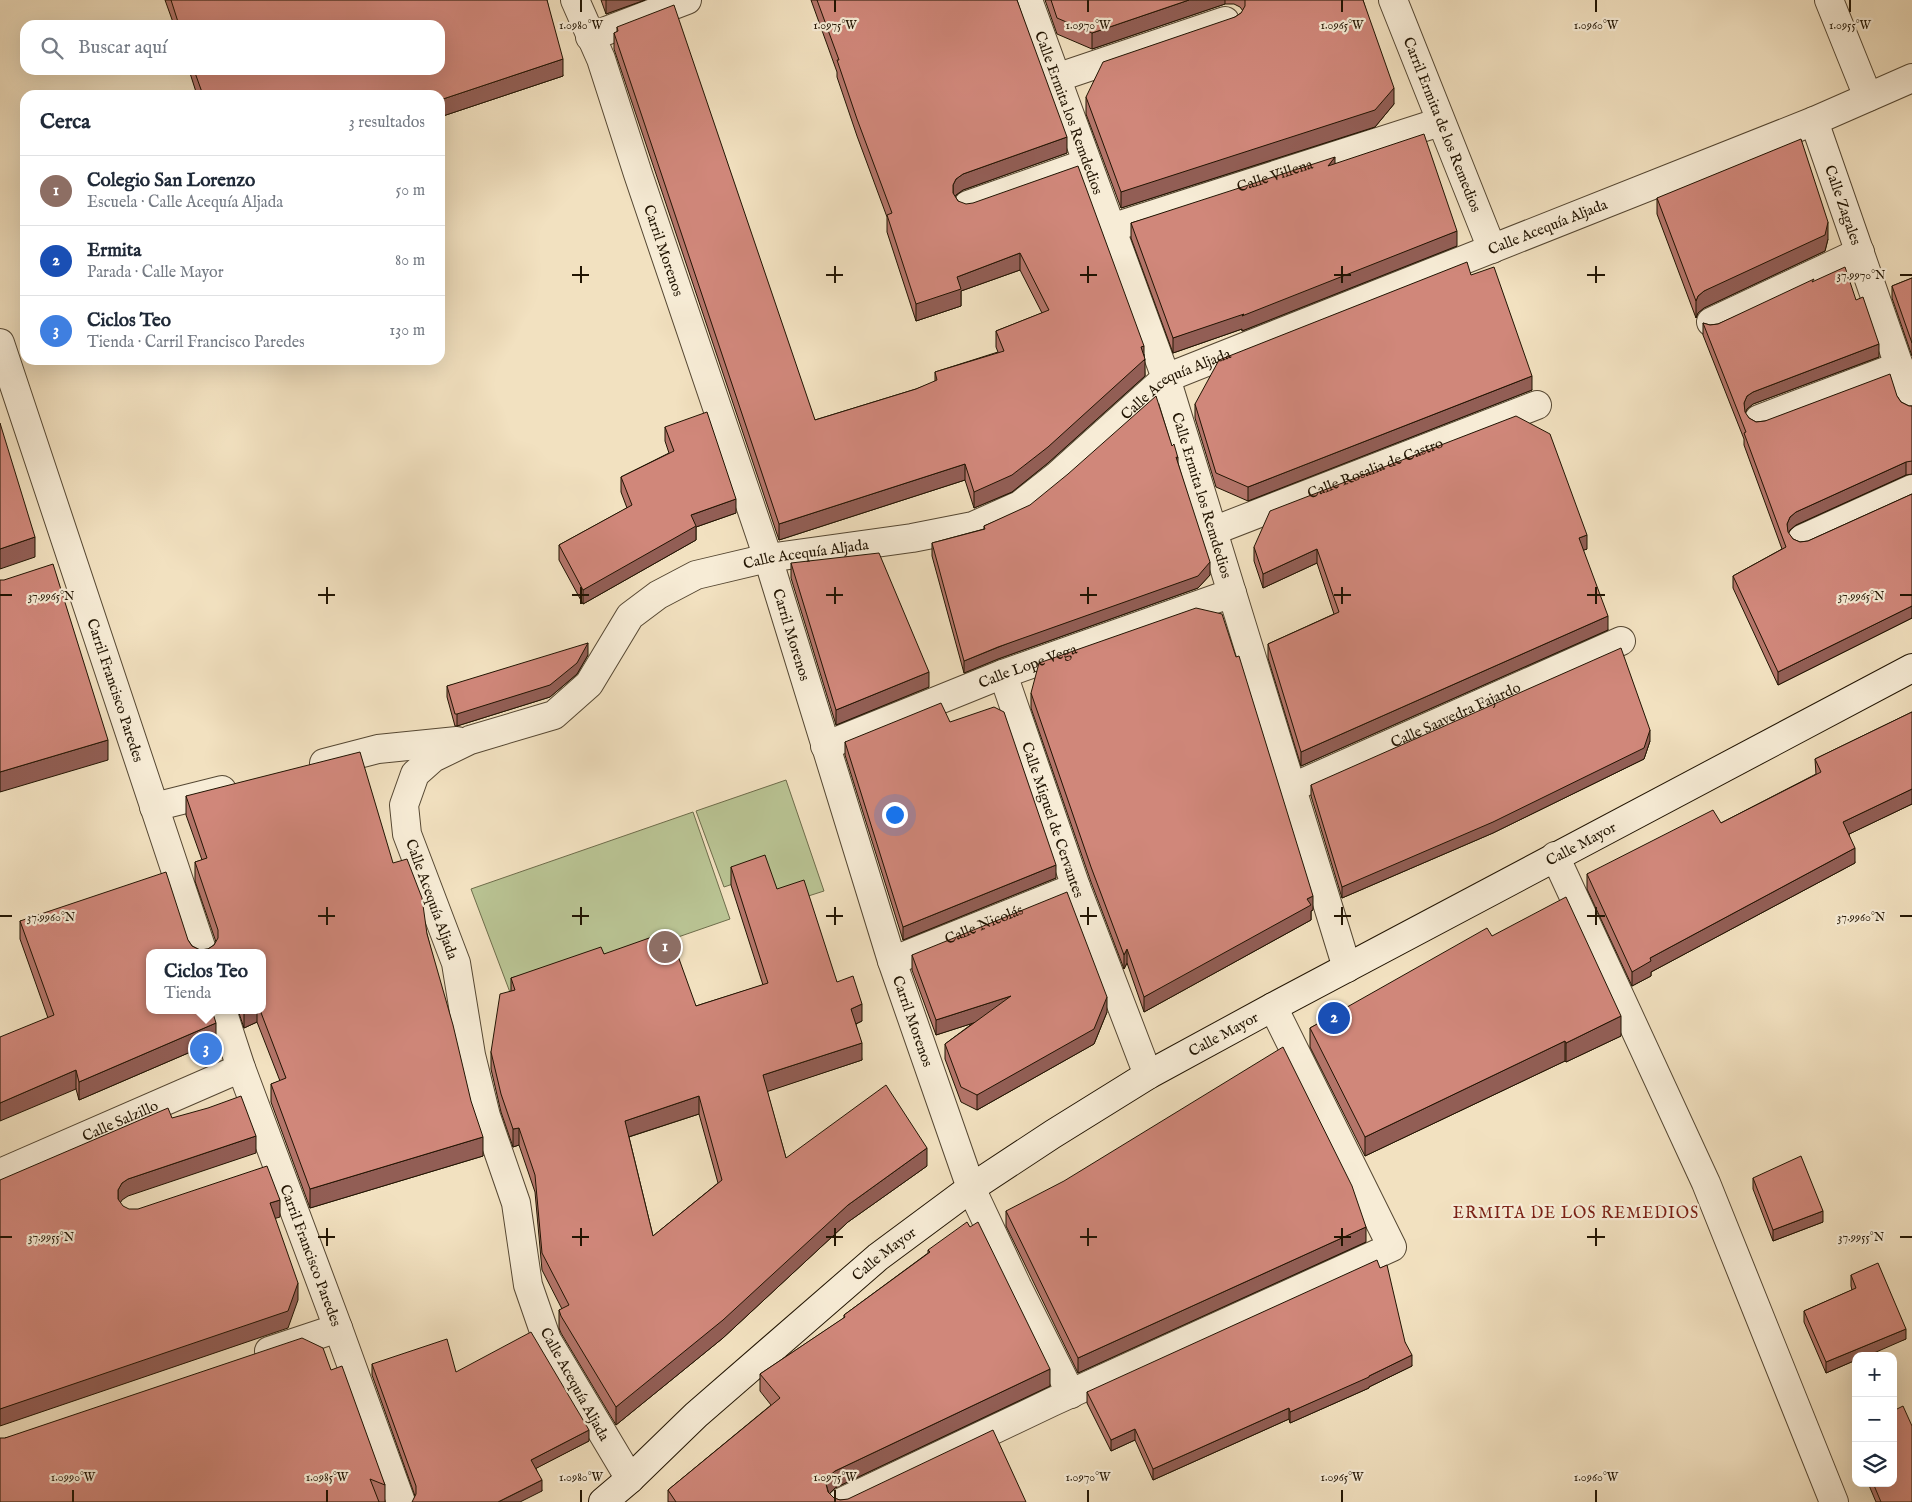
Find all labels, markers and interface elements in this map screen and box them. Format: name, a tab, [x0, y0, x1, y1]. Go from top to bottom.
text: 1.0980°W	[559, 18, 604, 33]
text: 1.0975°W	[813, 18, 857, 33]
text: 1.0970°W	[1066, 18, 1111, 33]
text: 1.0965°W	[1321, 18, 1364, 33]
text: 1.0960°W	[1574, 18, 1619, 33]
text: 1.0955°W	[1829, 18, 1872, 33]
search box	[20, 20, 445, 75]
street label: Calle Ermita los Remdedios	[1030, 29, 1107, 197]
icon: search	[38, 34, 66, 62]
street label: Carril Ermita de los Remedios	[1399, 34, 1485, 215]
text: Buscar aquí	[78, 36, 167, 60]
text: Cerca	[40, 109, 90, 136]
text: 3 resultados	[349, 113, 425, 133]
street label: Calle Villena	[1234, 154, 1316, 197]
street label: Calle Zagales	[1820, 163, 1865, 248]
text: Colegio San Lorenzo	[87, 169, 255, 193]
text: 1	[53, 181, 59, 201]
text: 50 m	[396, 181, 425, 201]
text: Escuela · Calle Acequía Aljada	[87, 193, 283, 213]
street label: Calle Acequía Aljada	[1485, 195, 1611, 259]
street label: Carril Morenos	[639, 202, 688, 299]
text: Ermita	[87, 239, 142, 263]
text: 2	[52, 251, 60, 271]
text: 80 m	[395, 251, 425, 271]
text: Parada · Calle Mayor	[87, 263, 224, 283]
text: 37.9970°N	[1837, 268, 1886, 283]
text: Ciclos Teo	[87, 309, 171, 333]
text: 3	[53, 321, 59, 341]
text: 130 m	[389, 321, 425, 341]
text: Tienda · Carril Francisco Paredes	[87, 333, 305, 353]
street label: Calle Acequía Aljada	[1117, 344, 1234, 424]
street label: Calle Ermita los Remdedios	[1167, 410, 1236, 581]
street label: Calle Rosalia de Castro	[1305, 433, 1446, 503]
street label: Calle Acequía Aljada	[741, 535, 870, 574]
street label: Carril Morenos	[768, 587, 814, 683]
text: 37.9965°N	[28, 589, 75, 604]
text: 37.9965°N	[1838, 589, 1885, 604]
street label: Carril Francisco Paredes	[82, 616, 148, 765]
street label: Calle Lope Vega	[976, 639, 1080, 693]
street label: Calle Saavedra Fajardo	[1388, 678, 1524, 752]
street label: Calle Miguel de Cervantes	[1017, 739, 1088, 901]
your location	[882, 802, 908, 828]
street label: Calle Mayor	[1543, 818, 1620, 870]
street label: Calle Acequía Aljada	[401, 836, 462, 962]
street label: Calle Nicolás	[942, 900, 1026, 949]
text: 37.9960°N	[27, 910, 76, 925]
text: 37.9960°N	[1837, 910, 1886, 925]
pin: 1	[649, 928, 681, 966]
popup	[146, 949, 266, 1014]
text: Ciclos Teo	[164, 960, 248, 984]
street label: Carril Morenos	[888, 973, 937, 1069]
text: Tienda	[164, 984, 211, 1004]
pin: 2	[1318, 999, 1350, 1037]
street label: Calle Mayor	[1185, 1008, 1262, 1061]
pin: 3	[190, 1030, 222, 1068]
street label: Calle Salzillo	[79, 1096, 161, 1146]
street label: Carril Francisco Paredes	[275, 1182, 346, 1329]
district label: ERMITA DE LOS REMEDIOS	[1453, 1204, 1699, 1224]
street label: Calle Mayor	[848, 1223, 920, 1285]
text: 37.9955°N	[28, 1230, 75, 1245]
text: 37.9955°N	[1838, 1230, 1885, 1245]
street label: Calle Acequía Aljada	[536, 1324, 614, 1445]
map controls	[1852, 1352, 1897, 1487]
button: +	[1852, 1352, 1897, 1397]
button: −	[1852, 1397, 1897, 1442]
button: layers	[1852, 1442, 1897, 1487]
text: 1.0990°W	[51, 1470, 96, 1485]
text: 1.0985°W	[306, 1470, 349, 1485]
text: 1.0980°W	[559, 1470, 604, 1485]
text: 1.0975°W	[813, 1470, 857, 1485]
text: 1.0970°W	[1066, 1470, 1111, 1485]
text: 1.0965°W	[1321, 1470, 1364, 1485]
text: 1.0960°W	[1574, 1470, 1619, 1485]

